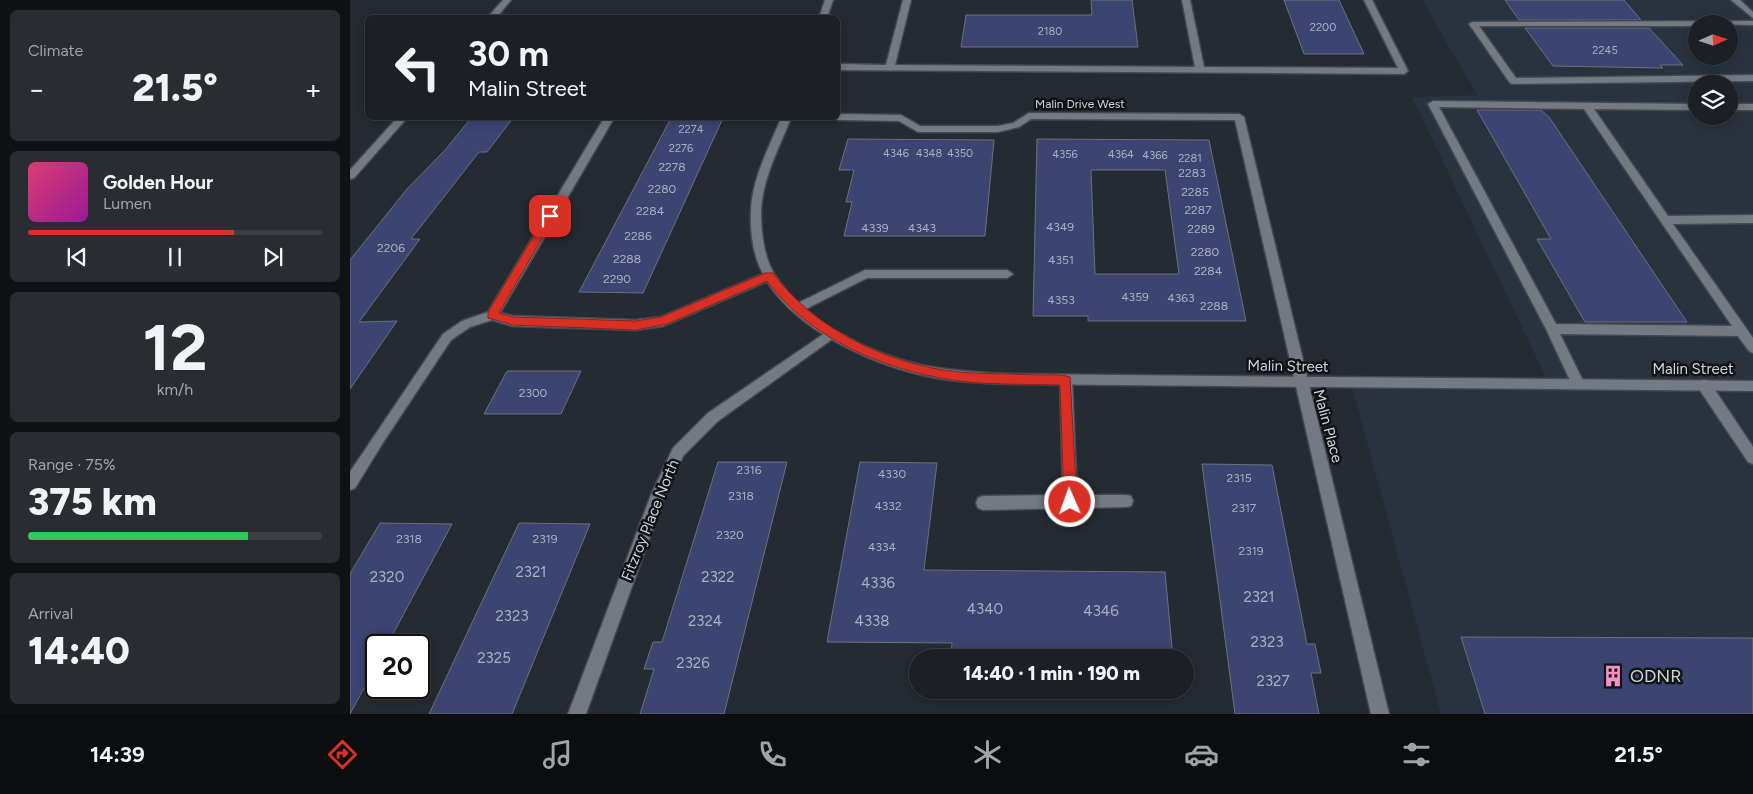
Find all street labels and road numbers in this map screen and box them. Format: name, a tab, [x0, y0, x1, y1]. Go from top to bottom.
street label: Malin Drive West	[1035, 97, 1125, 111]
street label: Malin Street	[1247, 356, 1329, 376]
street label: Malin Street	[1652, 360, 1734, 378]
street label: Malin Place	[1310, 387, 1346, 465]
street label: Fitzroy Place North	[618, 457, 682, 583]

